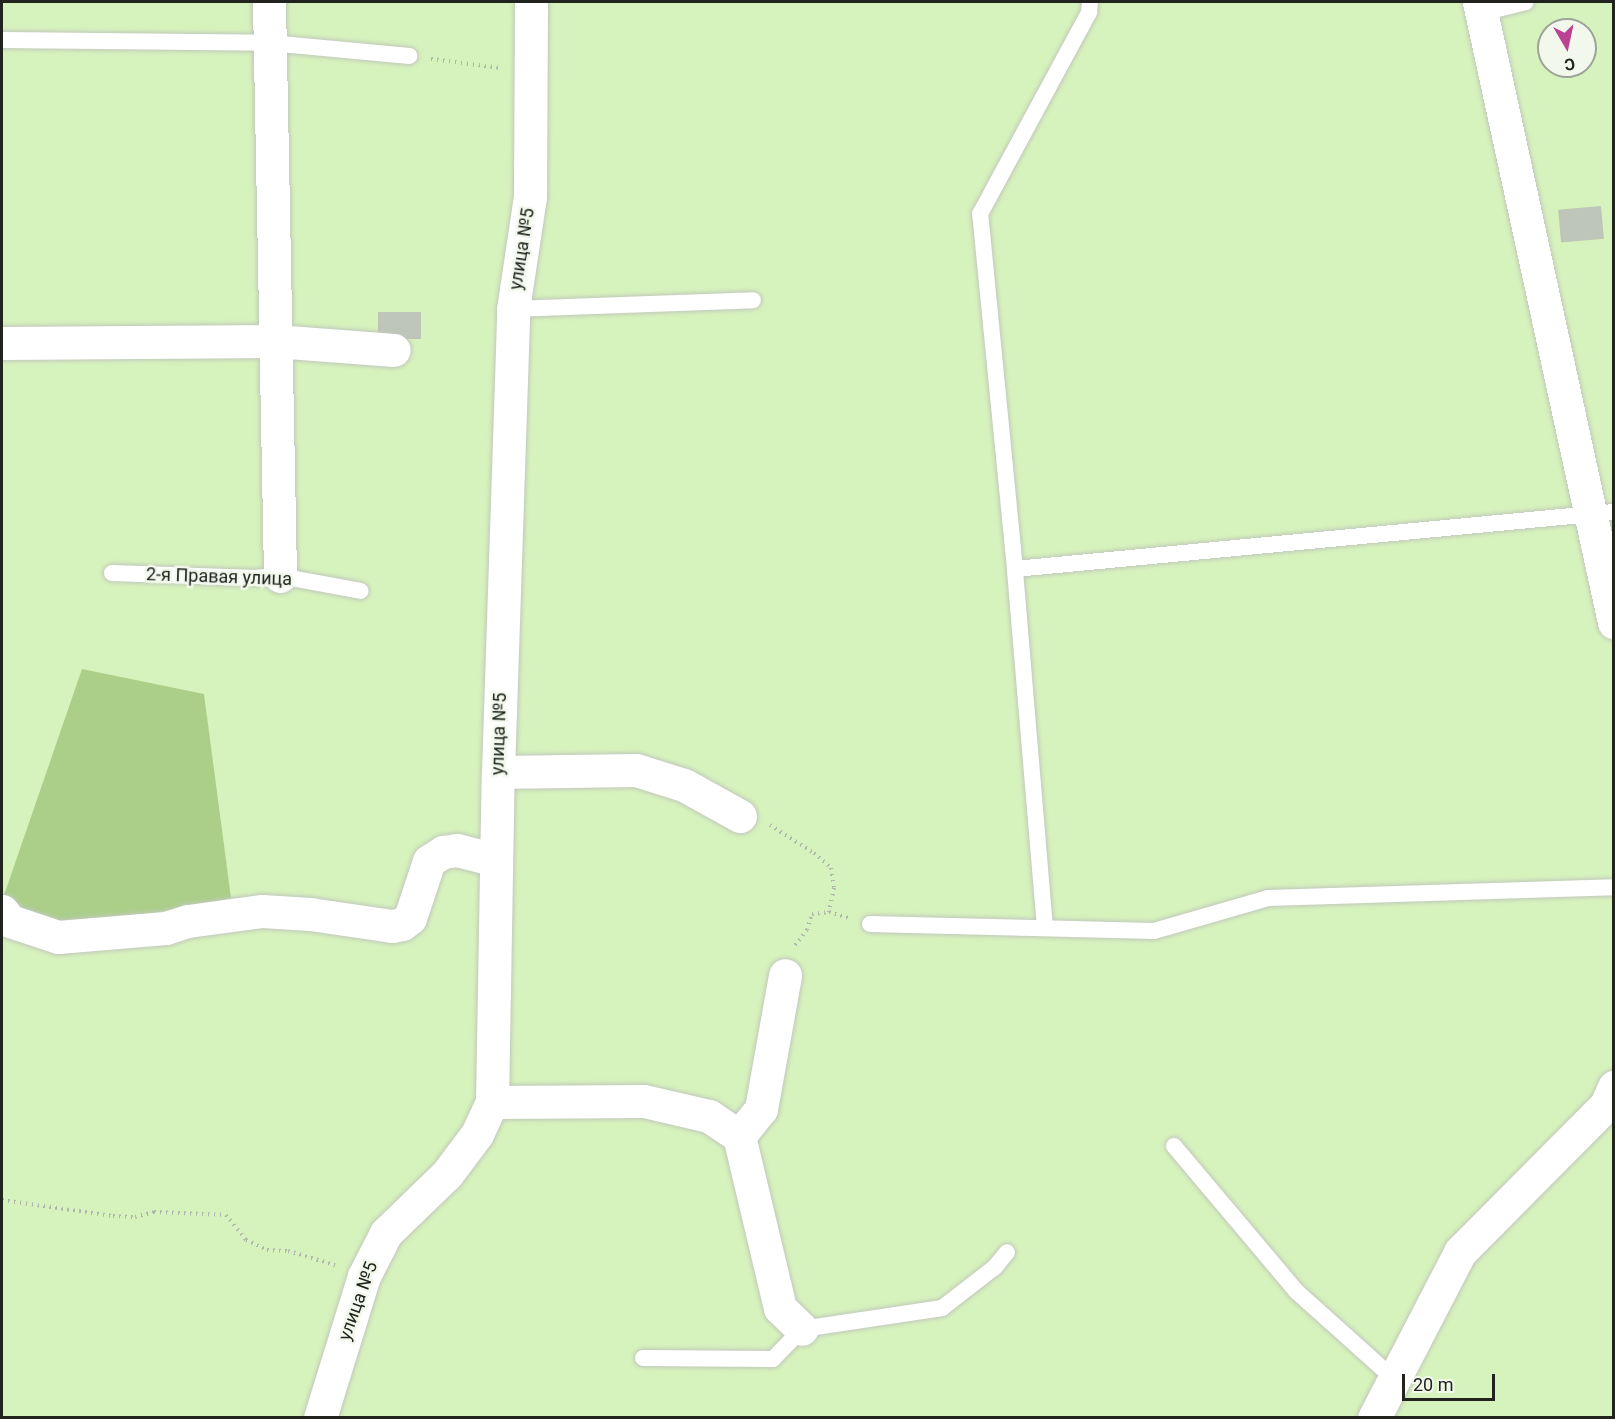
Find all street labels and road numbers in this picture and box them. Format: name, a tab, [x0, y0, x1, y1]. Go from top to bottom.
street label: улица №5	[505, 207, 539, 291]
street label: 2-я Правая улица	[146, 564, 292, 590]
street label: улица №5	[487, 692, 511, 776]
street label: улица №5	[334, 1259, 382, 1343]

